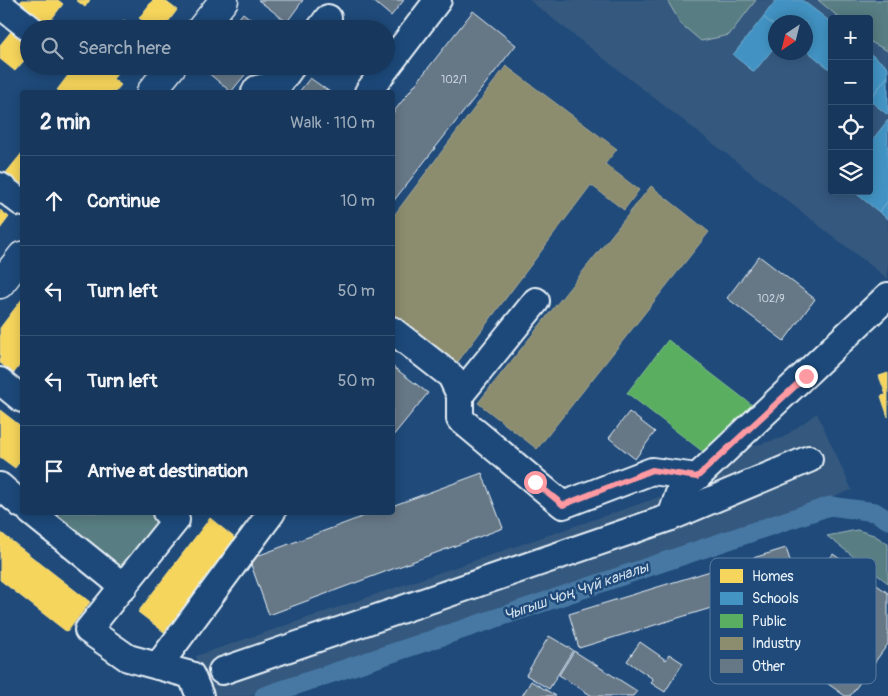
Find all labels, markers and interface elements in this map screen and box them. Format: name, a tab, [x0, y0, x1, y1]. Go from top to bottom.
north arrow	[768, 15, 813, 60]
map controls	[828, 15, 873, 195]
button: +	[828, 15, 873, 60]
search box	[20, 20, 395, 75]
icon: search	[38, 34, 66, 62]
text: Search here	[78, 36, 171, 60]
button: −	[828, 60, 873, 105]
house number: 102/1	[441, 73, 467, 86]
button: locate	[828, 105, 873, 150]
text: 2 min	[40, 109, 90, 136]
text: Walk · 110 m	[290, 113, 375, 133]
button: layers	[828, 150, 873, 195]
icon: ahead	[40, 187, 68, 215]
text: Continue	[87, 189, 160, 213]
text: 10 m	[340, 191, 375, 211]
icon: left	[40, 277, 68, 305]
text: Turn left	[87, 279, 157, 303]
text: 50 m	[338, 281, 375, 301]
house number: 102/9	[757, 292, 785, 305]
route end	[795, 365, 818, 388]
icon: left	[40, 367, 68, 395]
text: Turn left	[87, 369, 157, 393]
text: 50 m	[338, 371, 375, 391]
icon: arrive	[40, 457, 68, 485]
text: Arrive at destination	[87, 459, 248, 483]
route start	[524, 471, 547, 494]
water label: Чыгыш Чоң Чүй каналы	[501, 557, 652, 625]
legend	[710, 558, 876, 684]
text: Homes	[752, 568, 794, 585]
text: Schools	[752, 590, 799, 607]
text: Public	[752, 613, 787, 630]
text: Industry	[752, 635, 801, 652]
text: Other	[752, 658, 785, 675]

